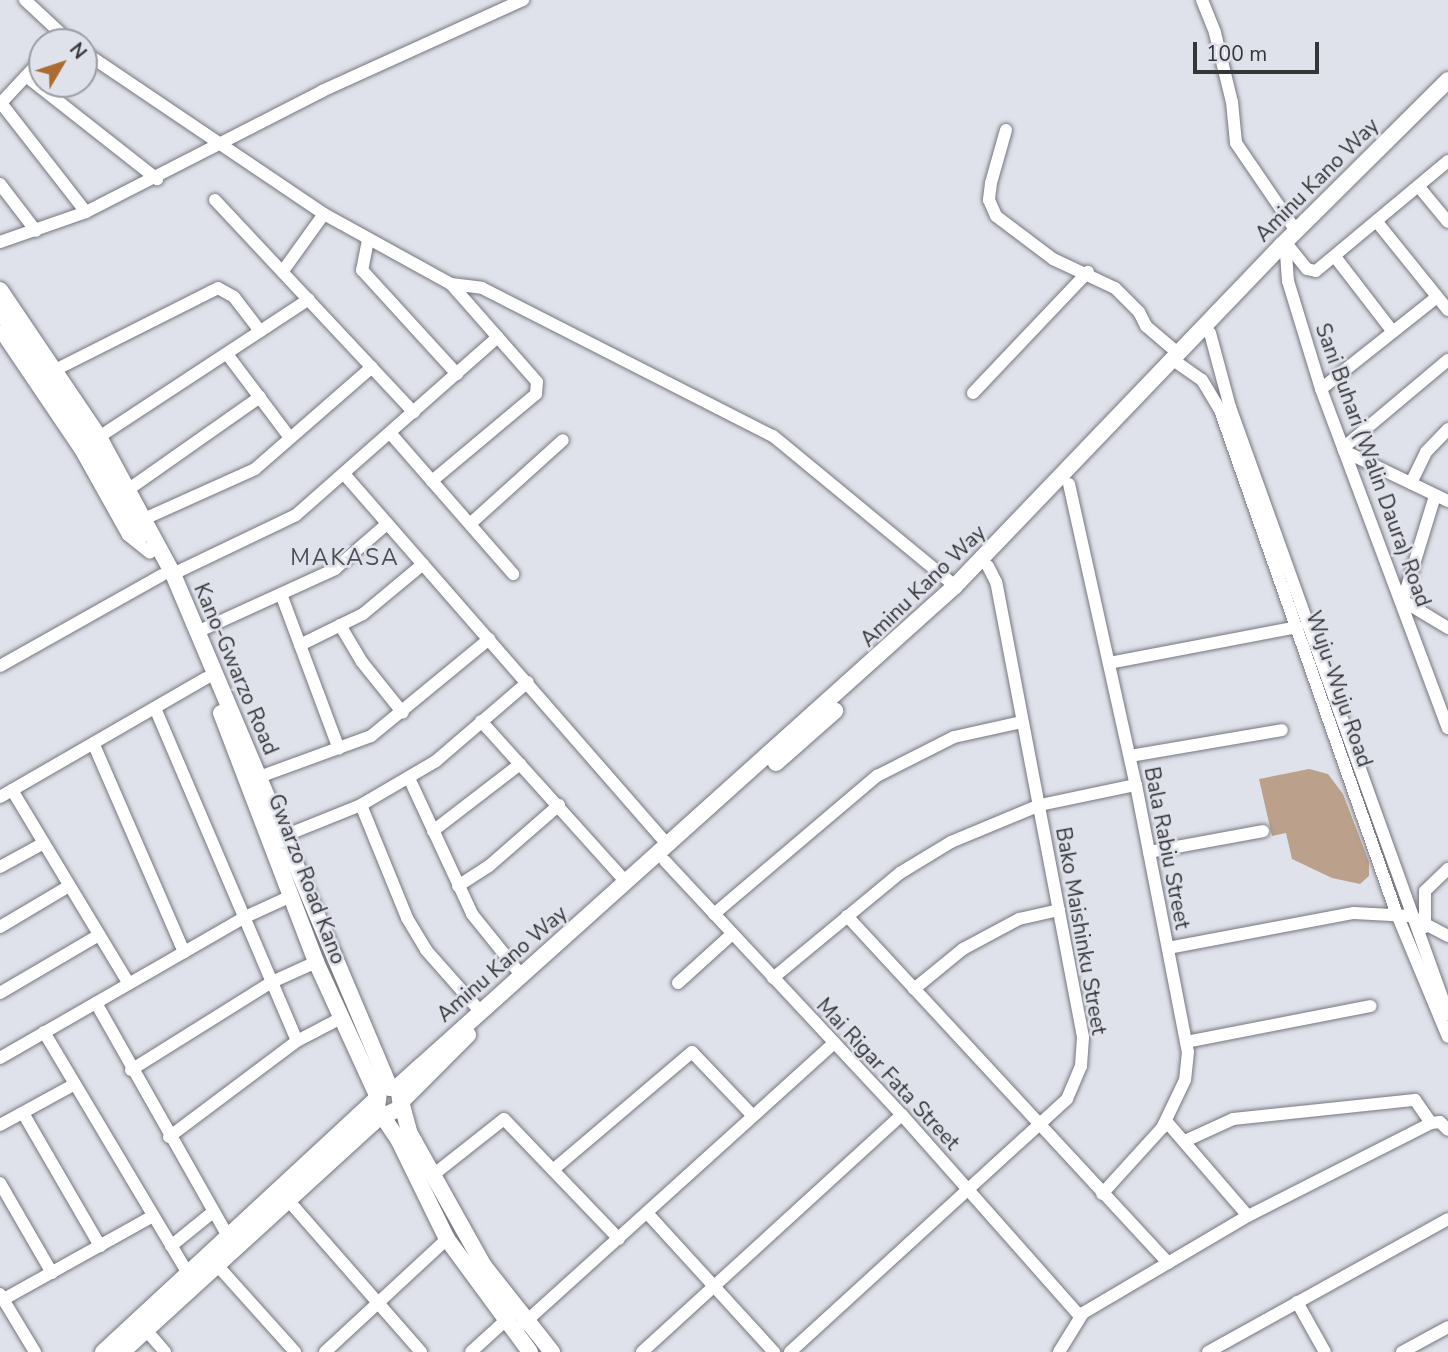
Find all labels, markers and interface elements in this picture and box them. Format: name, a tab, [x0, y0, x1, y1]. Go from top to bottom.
north arrow	[28, 28, 98, 98]
scale bar	[1196, 28, 1322, 72]
text: N	[63, 37, 92, 65]
text: 100 m	[1206, 40, 1267, 68]
street label: Aminu Kano Way	[1250, 113, 1384, 247]
street label: Sani Buhari (Walin Daura) Road	[1310, 320, 1436, 610]
street label: Aminu Kano Way	[855, 520, 991, 652]
district label: MAKASA	[291, 544, 399, 572]
street label: Kano-Gwarzo Road	[188, 579, 284, 759]
street label: Wuju-Wuju Road	[1300, 608, 1378, 770]
street label: Bala Rabiu Street	[1139, 765, 1195, 931]
street label: Gwarzo Road Kano	[263, 790, 351, 968]
street label: Bako Maishinku Street	[1050, 825, 1112, 1037]
street label: Aminu Kano Way	[432, 901, 572, 1027]
street label: Mai Rigar Fata Street	[811, 993, 965, 1155]

